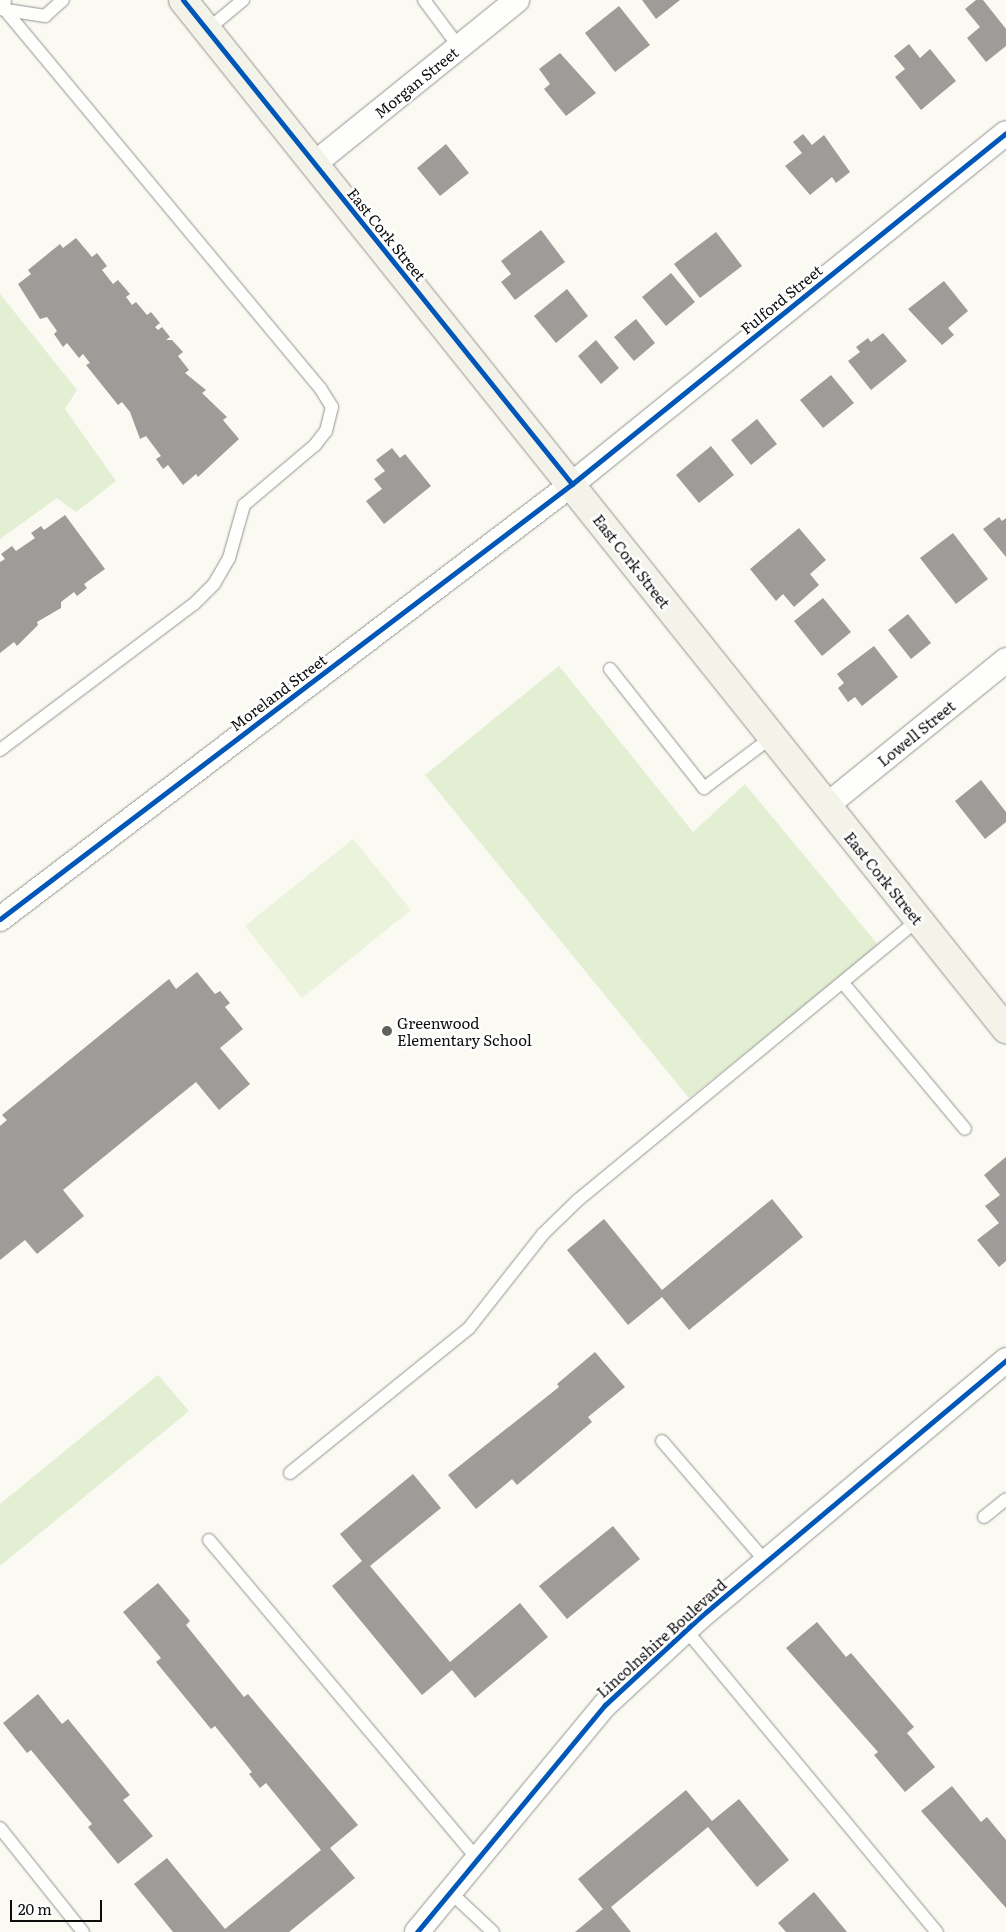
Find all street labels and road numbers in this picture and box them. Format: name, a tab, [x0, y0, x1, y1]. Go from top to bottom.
street label: Morgan Street	[371, 43, 461, 121]
street label: East Cork Street	[344, 184, 430, 284]
street label: Fulford Street	[737, 261, 825, 337]
street label: East Cork Street	[590, 510, 674, 612]
street label: Moreland Street	[226, 650, 330, 734]
street label: Lowell Street	[874, 696, 958, 770]
street label: East Cork Street	[841, 828, 927, 928]
street label: Lincolnshire Boulevard	[593, 1575, 729, 1701]

